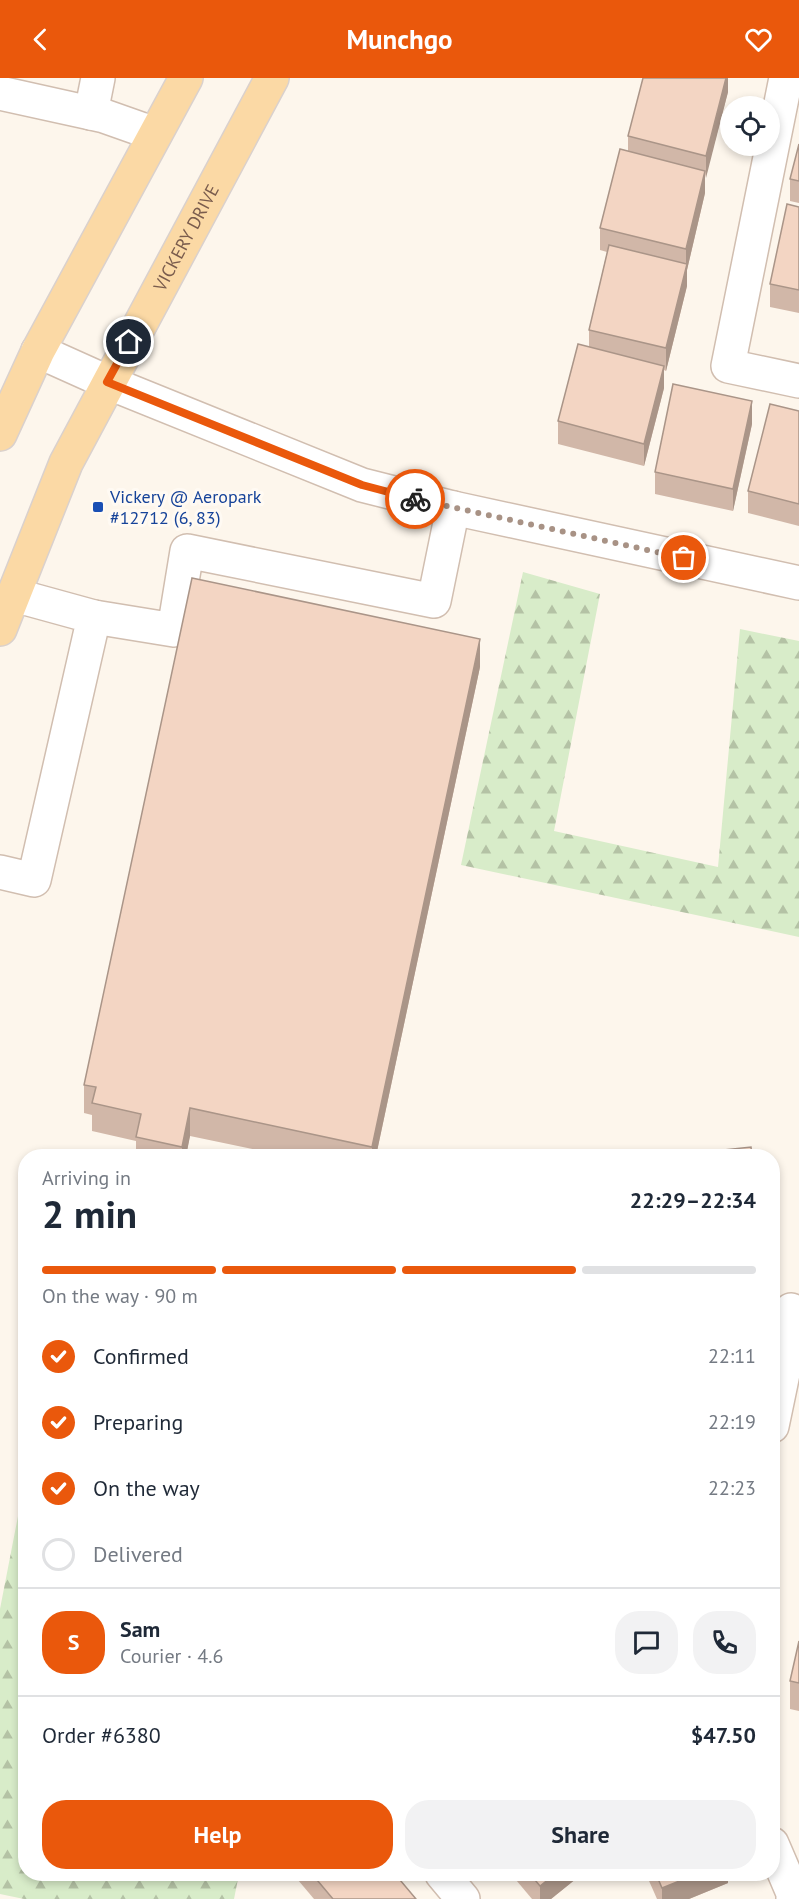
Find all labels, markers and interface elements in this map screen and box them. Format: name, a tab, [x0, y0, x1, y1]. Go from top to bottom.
text: Munchgo	[346, 22, 453, 56]
icon: back	[24, 23, 57, 56]
icon: heart	[742, 23, 775, 56]
map controls	[720, 96, 780, 156]
button: locate	[720, 96, 780, 156]
street label: VICKERY DRIVE	[148, 180, 224, 296]
pin	[103, 316, 154, 367]
icon: home	[112, 325, 145, 358]
courier	[385, 469, 445, 529]
icon: bike	[399, 483, 432, 516]
place label: Vickery @ Aeropark #12712 (6, 83)	[109, 485, 262, 529]
marker: Vickery @ Aeropark #12712 (6, 83)	[91, 500, 105, 514]
pin	[658, 532, 709, 583]
icon: bag	[667, 541, 700, 574]
text: Arriving in	[42, 1165, 131, 1191]
text: 22:29–22:34	[630, 1186, 756, 1214]
text: 2 min	[42, 1188, 137, 1239]
text: On the way · 90 m	[42, 1283, 198, 1309]
icon: check	[42, 1340, 75, 1373]
text: Confirmed	[93, 1342, 189, 1370]
text: 22:11	[708, 1343, 756, 1369]
icon: check	[42, 1406, 75, 1439]
text: Preparing	[93, 1408, 183, 1436]
text: 22:19	[708, 1409, 756, 1435]
icon: check	[42, 1472, 75, 1505]
text: On the way	[93, 1474, 200, 1502]
text: 22:23	[708, 1475, 756, 1501]
text: Delivered	[93, 1540, 183, 1568]
button: chat	[615, 1611, 678, 1674]
button: phone	[693, 1611, 756, 1674]
text: Sam	[120, 1615, 160, 1643]
text: S	[68, 1628, 79, 1656]
text: Courier · 4.6	[120, 1643, 223, 1669]
text: Order #6380	[42, 1721, 161, 1749]
text: $47.50	[691, 1721, 756, 1749]
button: Help	[42, 1800, 393, 1869]
button: Share	[405, 1800, 756, 1869]

